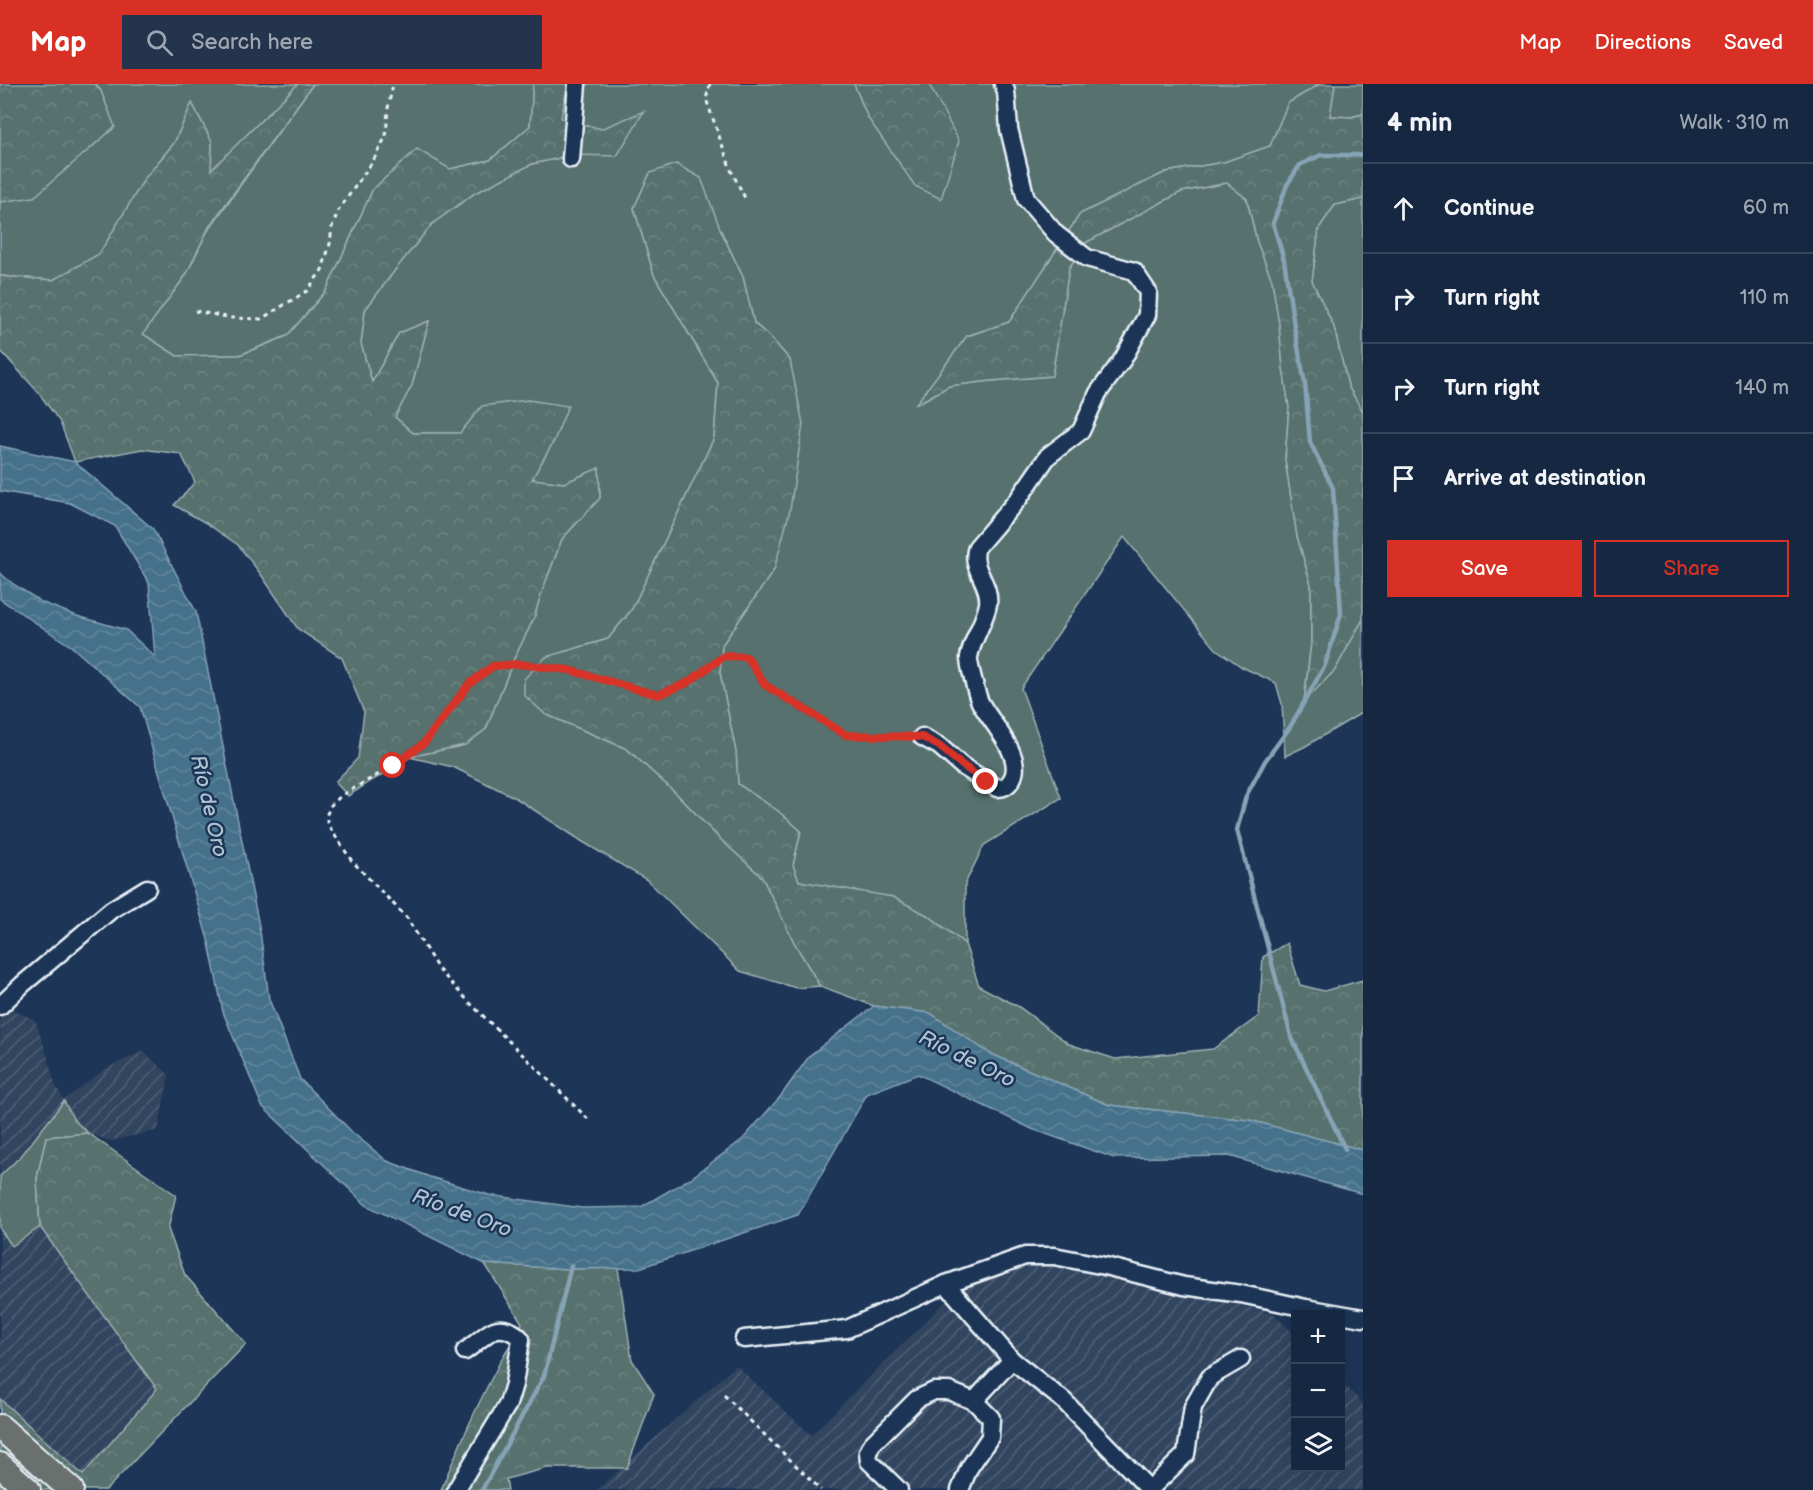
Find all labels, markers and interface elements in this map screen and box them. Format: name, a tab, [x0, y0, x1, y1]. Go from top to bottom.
search box	[122, 15, 542, 69]
text: Map	[30, 26, 86, 59]
icon: search	[143, 26, 176, 59]
text: Search here	[191, 29, 313, 56]
text: Map	[1519, 30, 1562, 55]
text: Directions	[1595, 30, 1691, 55]
text: Saved	[1724, 30, 1783, 55]
text: 4 min	[1387, 108, 1452, 139]
text: Walk · 310 m	[1680, 111, 1789, 135]
icon: ahead	[1387, 192, 1420, 225]
text: Continue	[1444, 195, 1534, 222]
text: 60 m	[1743, 196, 1789, 220]
icon: right	[1387, 282, 1420, 315]
text: Turn right	[1444, 285, 1540, 312]
text: 110 m	[1740, 286, 1789, 310]
icon: right	[1387, 372, 1420, 405]
text: Turn right	[1444, 375, 1540, 402]
text: 140 m	[1735, 376, 1789, 400]
icon: arrive	[1387, 462, 1420, 495]
text: Arrive at destination	[1444, 465, 1646, 492]
button: Save	[1387, 540, 1582, 597]
button: Share	[1594, 540, 1789, 597]
route start	[379, 752, 405, 778]
water label: Río de Oro	[185, 753, 233, 859]
route end	[972, 768, 998, 794]
water label: Río de Oro	[915, 1025, 1019, 1093]
water label: Río de Oro	[409, 1183, 515, 1243]
map controls	[1291, 1310, 1345, 1472]
button: +	[1291, 1310, 1345, 1364]
button: −	[1291, 1364, 1345, 1418]
button: layers	[1291, 1418, 1345, 1472]

